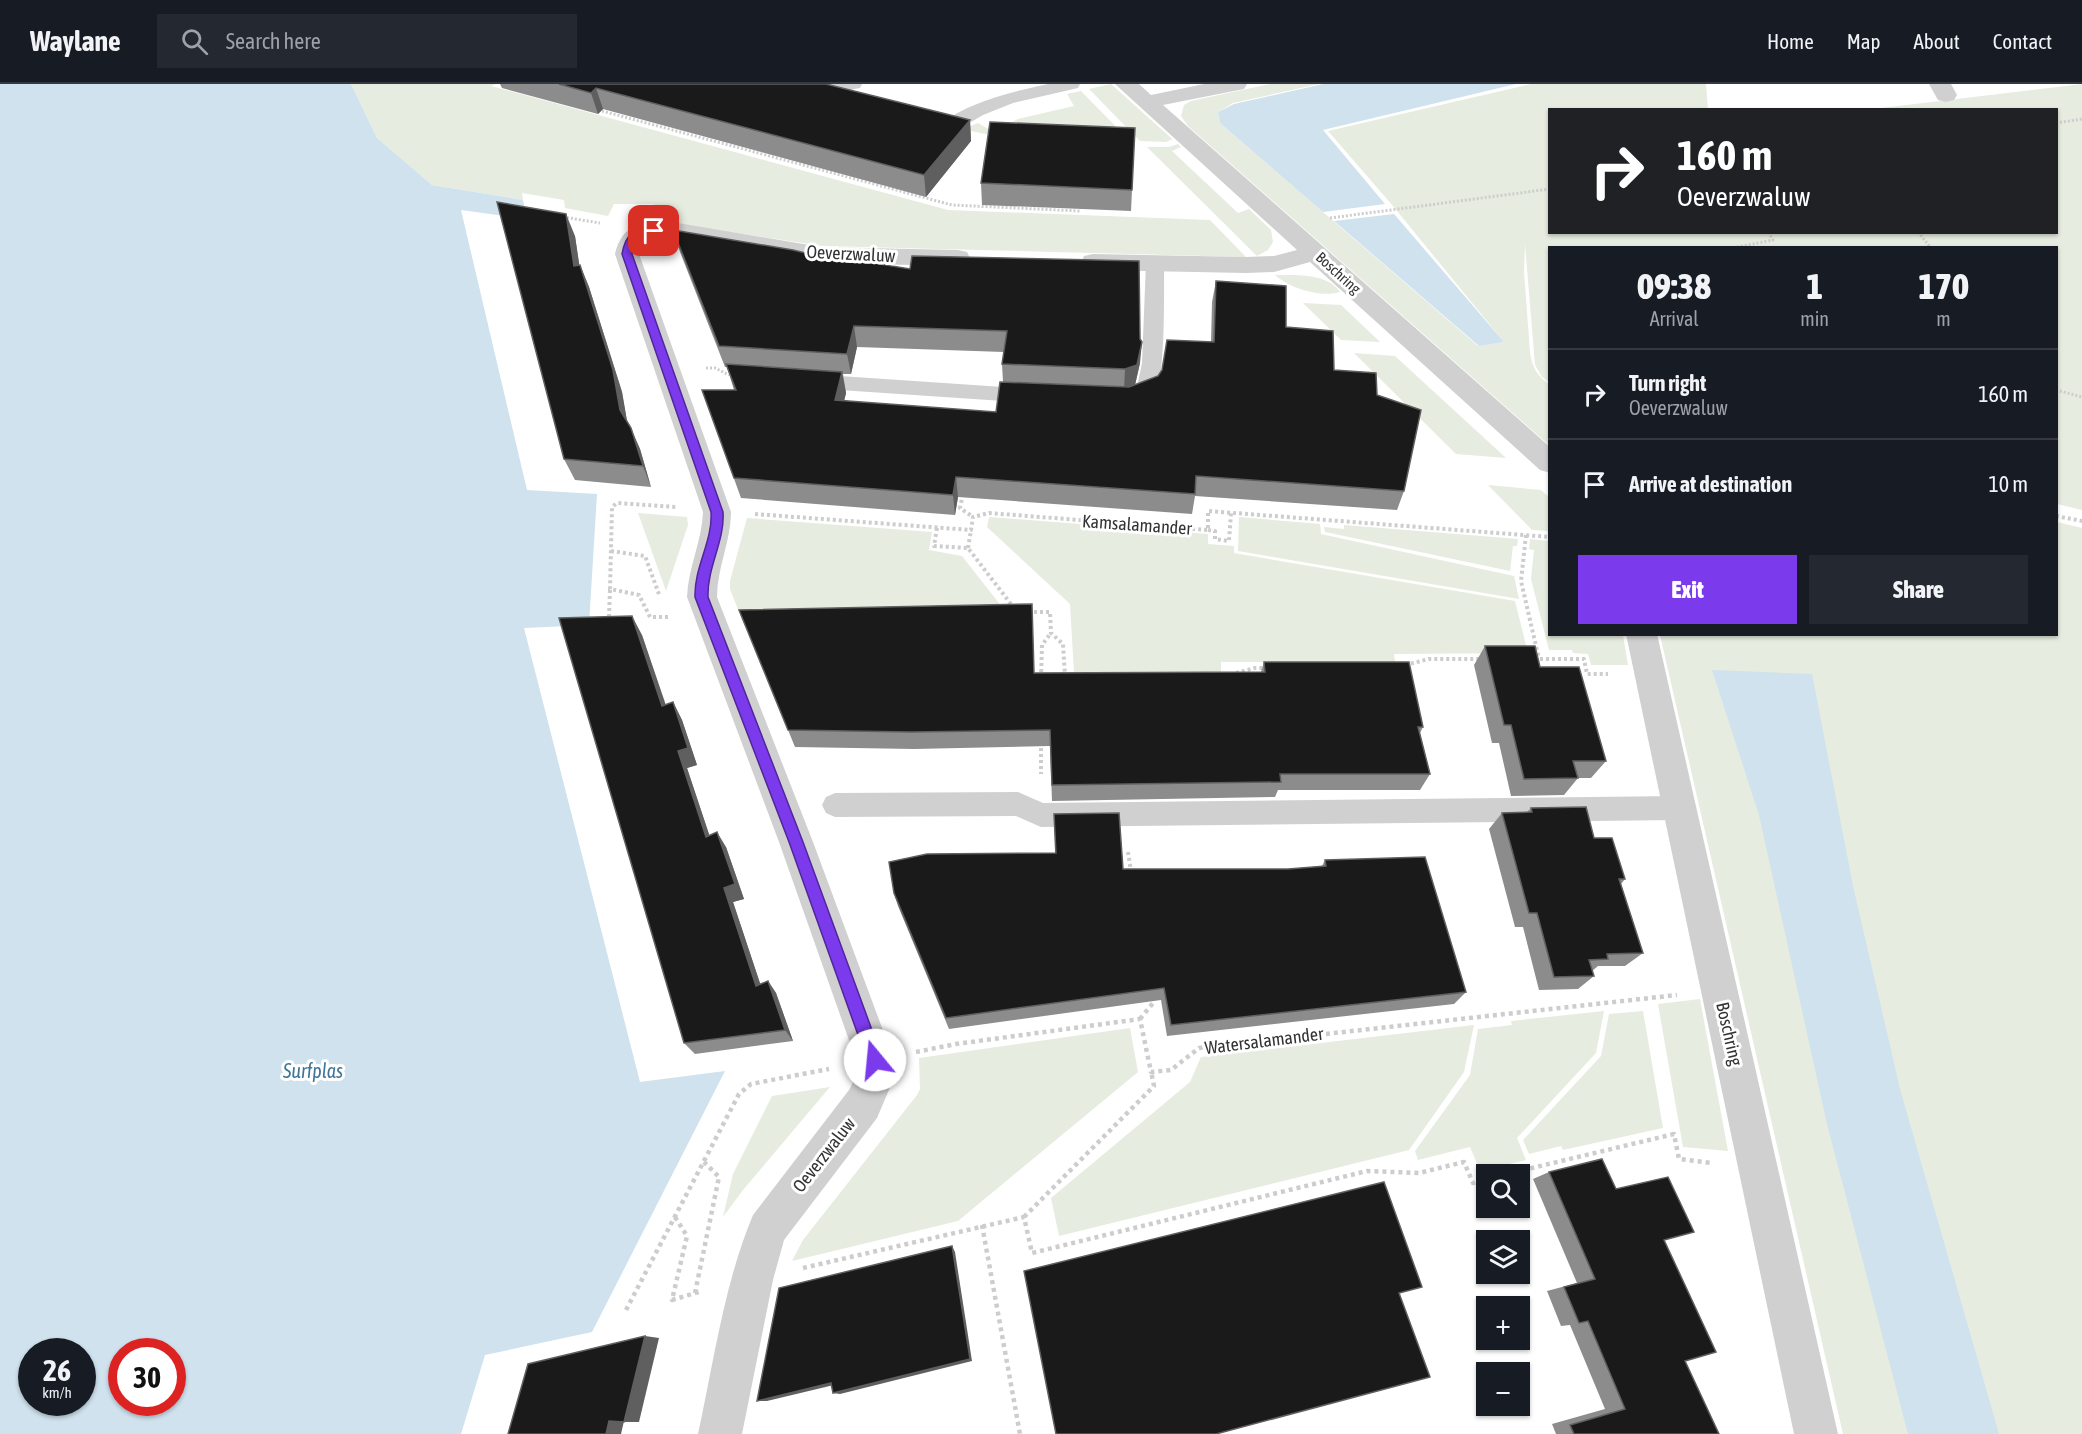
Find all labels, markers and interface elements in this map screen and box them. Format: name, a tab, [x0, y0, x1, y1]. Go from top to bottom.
search box	[157, 14, 577, 68]
text: Waylane	[30, 25, 121, 57]
icon: search	[178, 25, 211, 58]
text: Search here	[226, 28, 321, 54]
text: Home	[1767, 29, 1814, 53]
text: Map	[1847, 29, 1881, 53]
text: About	[1914, 29, 1960, 53]
text: Contact	[1993, 29, 2052, 53]
text: 160 m	[1677, 131, 1772, 179]
icon: right	[1578, 132, 1656, 210]
text: Oeverzwaluw	[1677, 181, 1810, 212]
pin	[628, 205, 679, 256]
icon: arrive	[637, 214, 670, 247]
street label: Oeverzwaluw	[806, 241, 896, 266]
street label: Boschring	[1313, 248, 1364, 297]
text: 09:38	[1637, 265, 1711, 307]
text: 1	[1806, 265, 1823, 307]
text: 170	[1918, 265, 1969, 307]
text: Arrival	[1650, 307, 1699, 330]
text: min	[1800, 307, 1829, 330]
text: m	[1936, 307, 1951, 330]
text: Turn right	[1629, 370, 1706, 396]
icon: right	[1578, 378, 1611, 411]
text: 160 m	[1978, 381, 2028, 407]
text: Oeverzwaluw	[1629, 396, 1728, 419]
icon: arrive	[1578, 468, 1611, 501]
text: Arrive at destination	[1629, 471, 1792, 497]
text: 10 m	[1988, 471, 2028, 497]
street label: Kamsalamander	[1082, 510, 1193, 539]
button: Exit	[1578, 555, 1797, 624]
button: Share	[1809, 555, 2028, 624]
street label: Boschring	[1712, 1000, 1747, 1068]
street label: Watersalamander	[1203, 1023, 1325, 1058]
position arrow	[843, 1028, 907, 1092]
water label: Surfplas	[282, 1059, 343, 1082]
street label: Oeverzwaluw	[788, 1113, 859, 1196]
map controls	[1476, 1164, 1530, 1416]
button: search	[1476, 1164, 1530, 1218]
button: layers	[1476, 1230, 1530, 1284]
button: +	[1476, 1296, 1530, 1350]
speed limit sign: 30	[108, 1338, 186, 1416]
text: 26	[43, 1353, 71, 1387]
button: −	[1476, 1362, 1530, 1416]
text: km/h	[42, 1384, 72, 1401]

